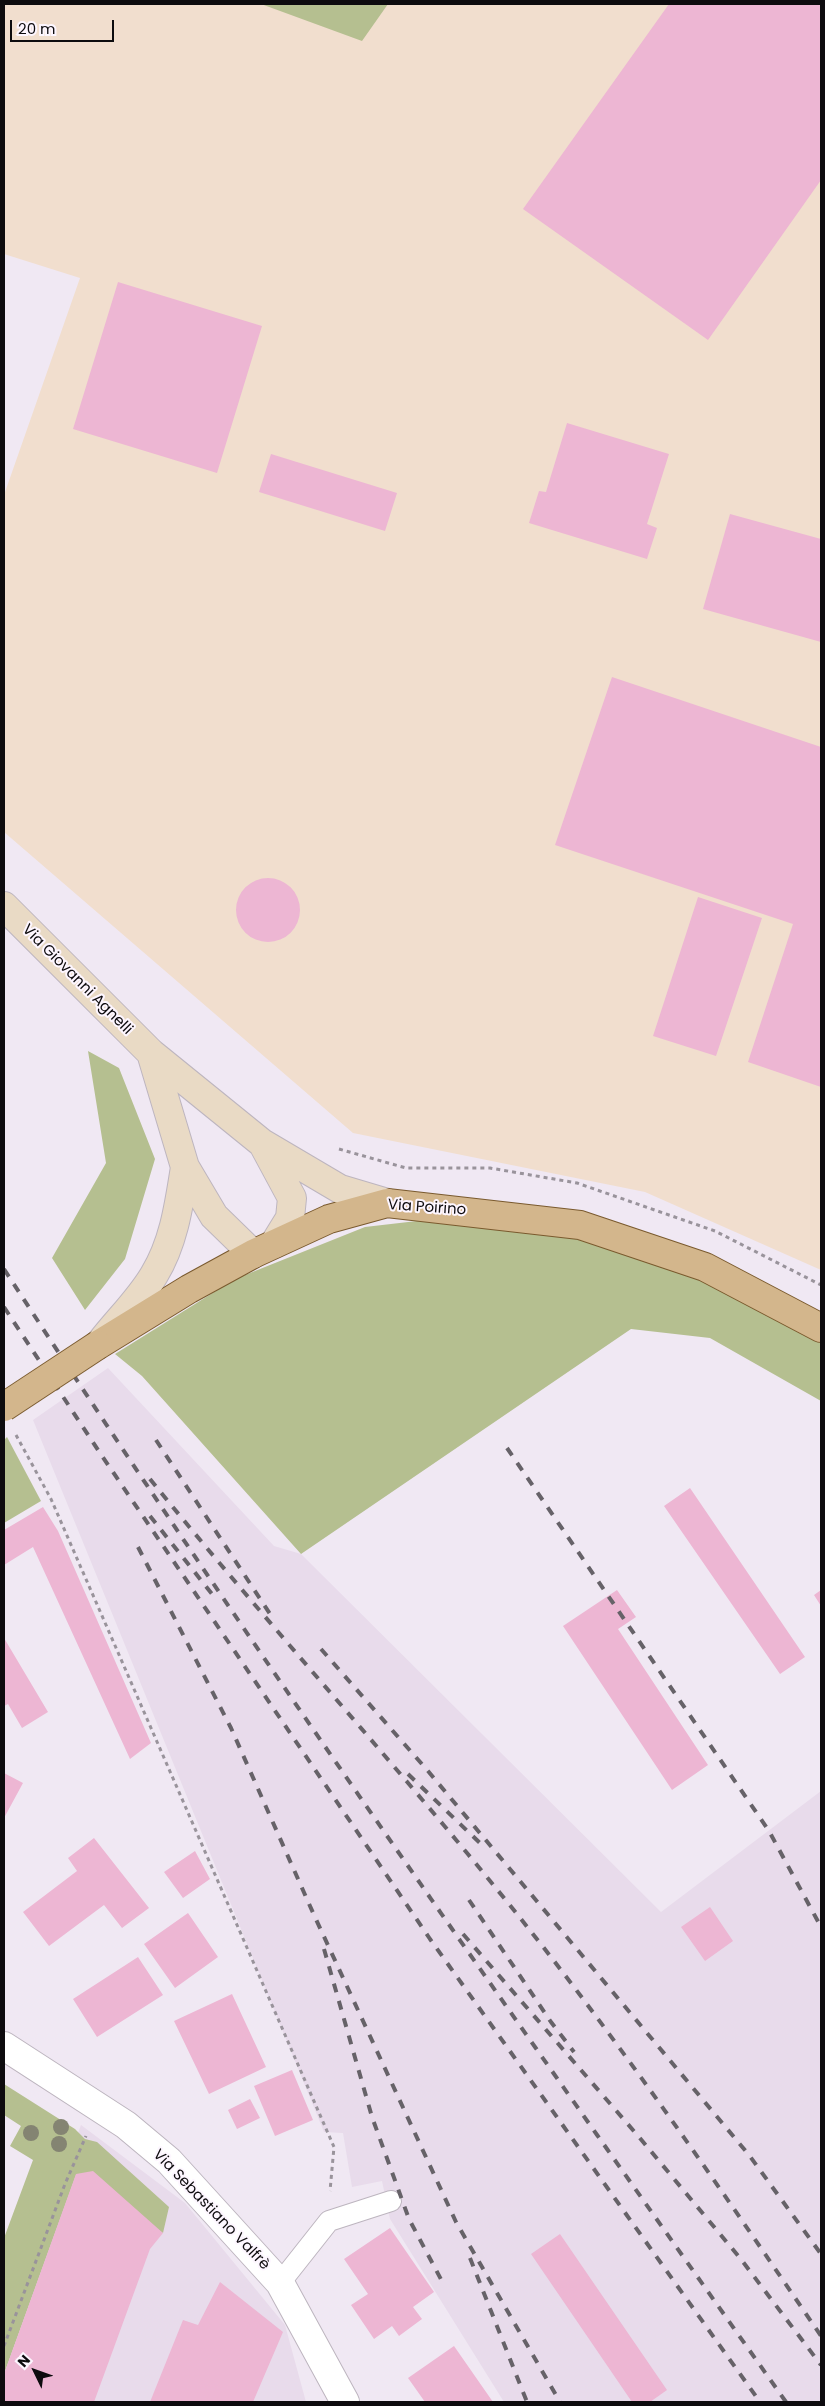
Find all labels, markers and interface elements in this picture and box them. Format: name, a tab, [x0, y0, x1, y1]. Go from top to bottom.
scale bar	[12, 10, 116, 42]
text: 20 m	[18, 18, 56, 39]
street label: Via Giovanni Agnelli	[18, 921, 136, 1039]
street label: Via Poirino	[387, 1196, 467, 1220]
street label: Via Sebastiano Valfrè	[149, 2146, 273, 2274]
north arrow	[10, 2346, 60, 2396]
text: N	[13, 2350, 35, 2372]

